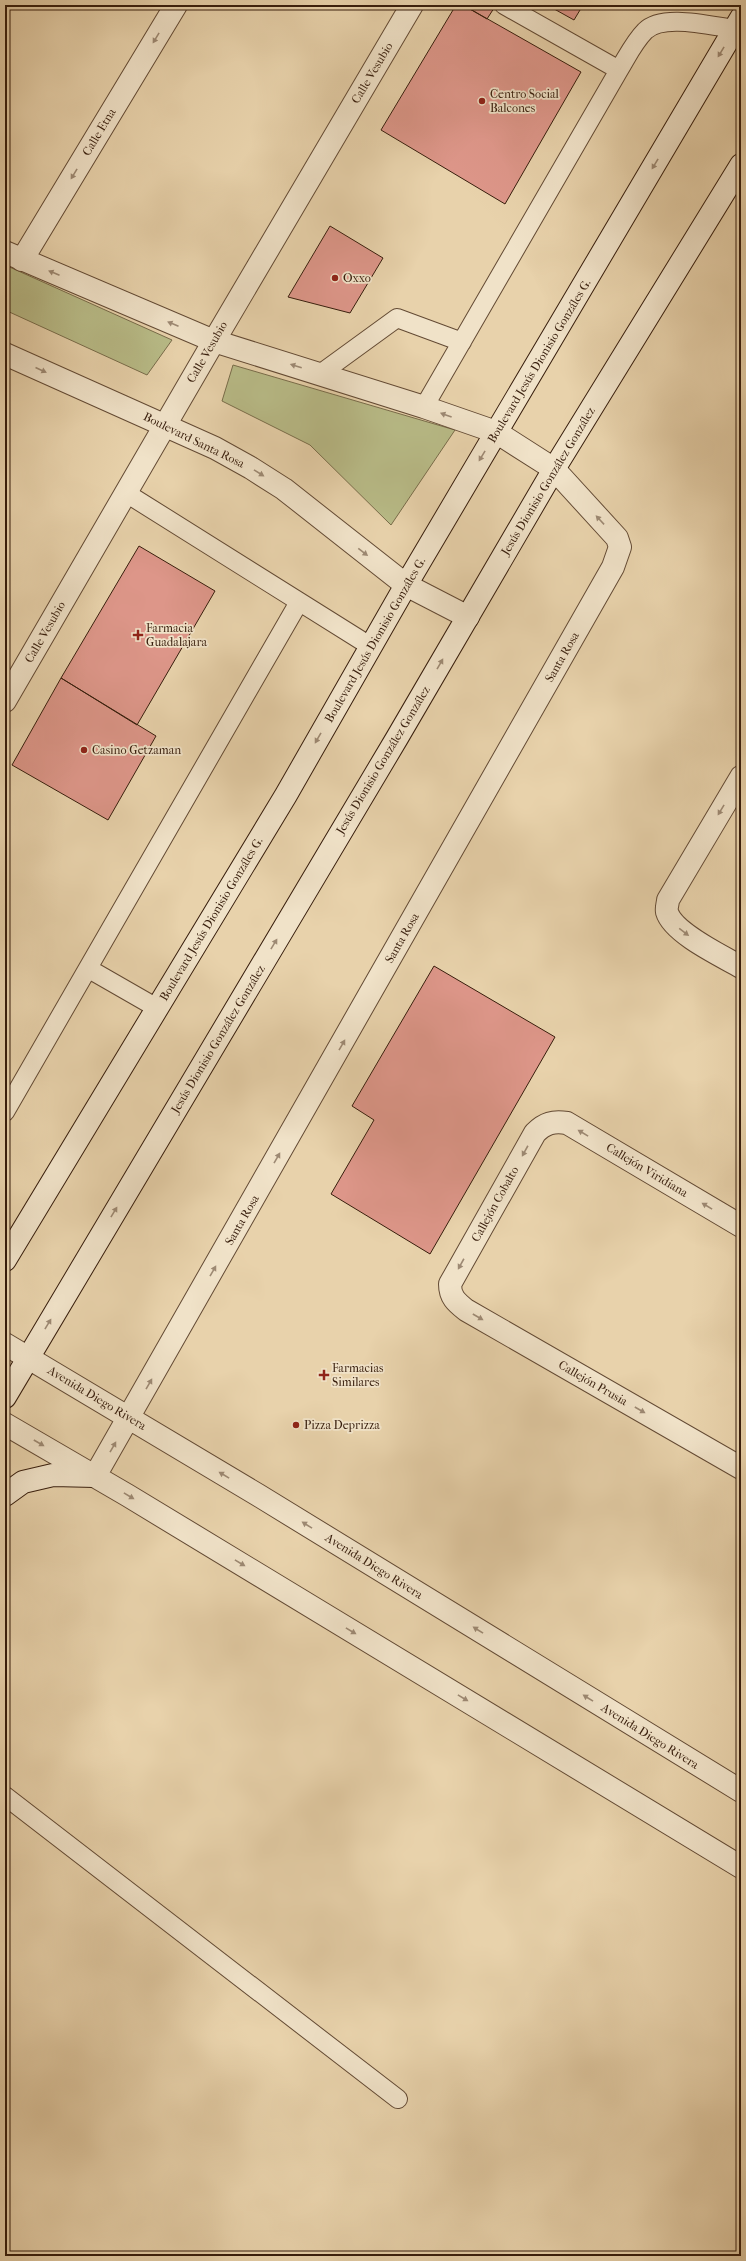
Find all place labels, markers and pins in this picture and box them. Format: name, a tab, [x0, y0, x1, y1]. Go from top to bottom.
place label: Centro Social Balcones	[490, 87, 560, 115]
marker: Centro Social Balcones	[477, 96, 487, 106]
place label: Oxxo	[343, 271, 371, 285]
marker: Oxxo	[330, 273, 340, 283]
place label: Farmacia Guadalajara	[146, 621, 208, 649]
marker: Farmacia Guadalajara	[133, 630, 143, 640]
place label: Casino Getzaman	[92, 743, 181, 757]
marker: Casino Getzaman	[79, 745, 89, 755]
place label: Farmacias Similares	[332, 1361, 384, 1389]
marker: Farmacias Similares	[319, 1370, 329, 1380]
place label: Pizza Deprizza	[304, 1418, 380, 1432]
marker: Pizza Deprizza	[291, 1420, 301, 1430]

